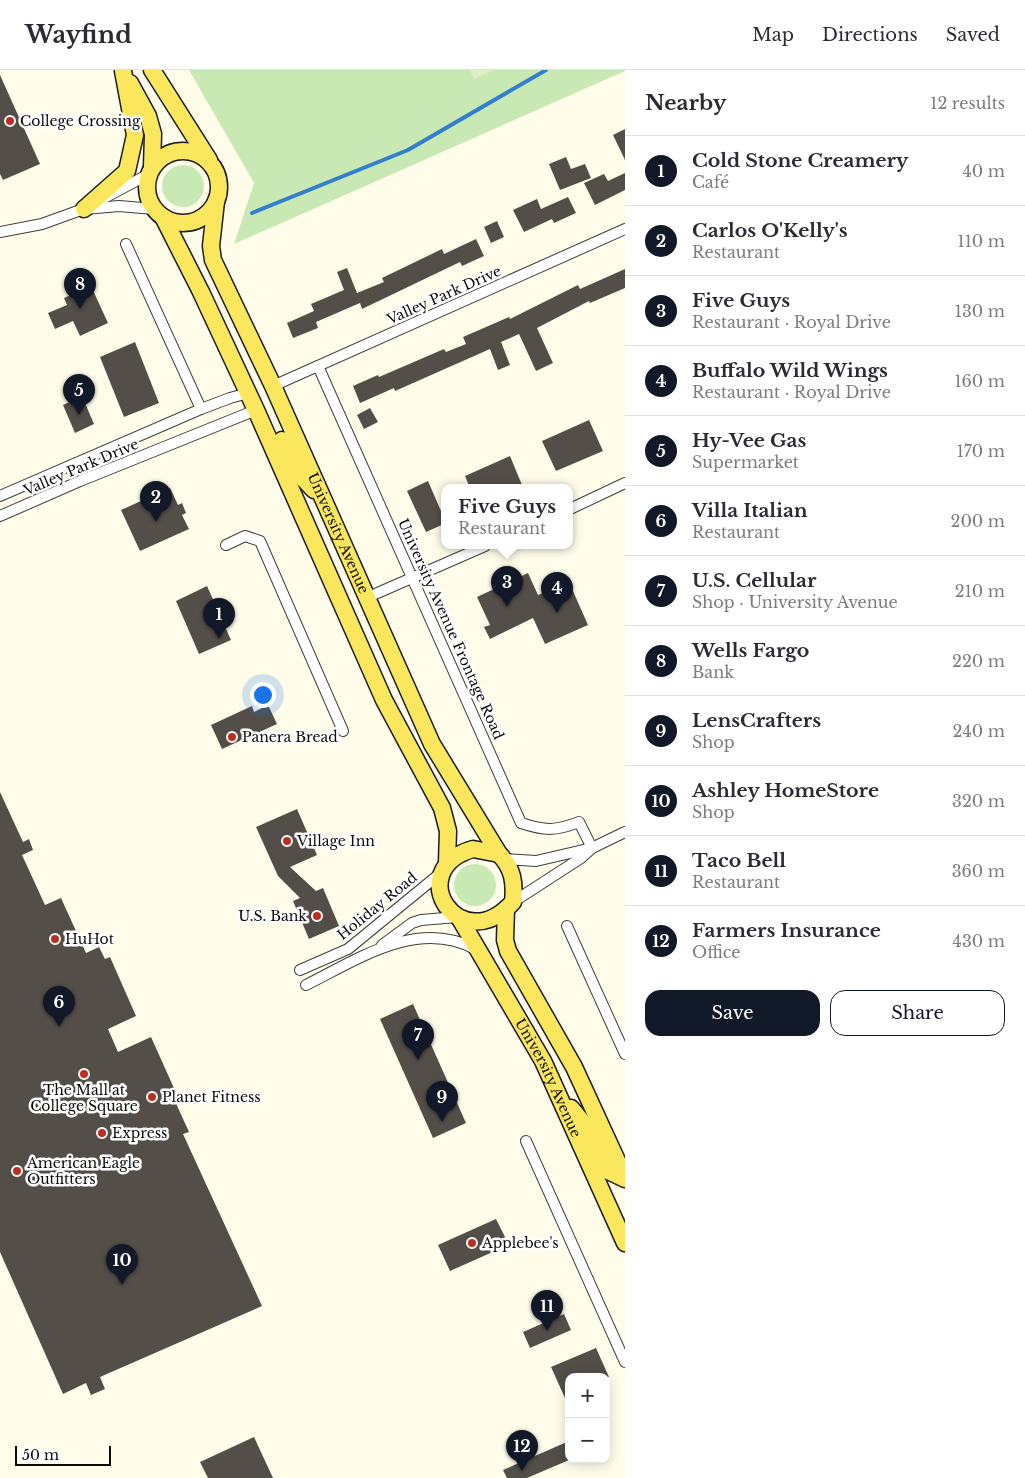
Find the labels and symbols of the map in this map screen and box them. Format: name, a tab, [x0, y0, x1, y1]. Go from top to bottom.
place label: College Crossing	[20, 112, 141, 130]
marker: College Crossing	[4, 115, 16, 127]
street label: Valley Park Drive	[383, 262, 504, 329]
pin: 8	[64, 268, 96, 309]
pin: 5	[63, 374, 95, 415]
street label: Valley Park Drive	[20, 435, 141, 500]
street label: University Avenue	[304, 470, 373, 597]
pin: 2	[140, 481, 172, 522]
street label: University Avenue Frontage Road	[394, 516, 508, 743]
pin: 3	[491, 566, 523, 607]
pin: 4	[541, 572, 573, 613]
pin: 1	[203, 598, 235, 639]
your location	[250, 682, 276, 708]
place label: Panera Bread	[242, 728, 338, 746]
marker: Panera Bread	[226, 731, 238, 743]
place label: Village Inn	[296, 832, 375, 850]
marker: Village Inn	[281, 835, 293, 847]
street label: Holiday Road	[333, 868, 421, 944]
place label: U.S. Bank	[238, 907, 307, 925]
marker: U.S. Bank	[311, 910, 323, 922]
place label: HuHot	[65, 930, 115, 948]
marker: HuHot	[49, 933, 61, 945]
pin: 6	[43, 986, 75, 1027]
street label: University Avenue	[511, 1015, 585, 1140]
pin: 7	[402, 1019, 434, 1060]
marker: The Mall at College Square	[78, 1068, 90, 1080]
place label: The Mall at College Square	[30, 1081, 138, 1115]
pin: 9	[426, 1081, 458, 1122]
place label: Planet Fitness	[162, 1088, 261, 1106]
marker: Planet Fitness	[146, 1091, 158, 1103]
place label: Express	[112, 1124, 167, 1142]
marker: Express	[96, 1127, 108, 1139]
place label: American Eagle Outfitters	[26, 1154, 140, 1188]
marker: American Eagle Outfitters	[11, 1165, 23, 1177]
place label: Applebee's	[481, 1234, 559, 1252]
marker: Applebee's	[466, 1237, 478, 1249]
pin: 10	[106, 1244, 138, 1285]
pin: 11	[531, 1290, 563, 1331]
pin: 12	[506, 1430, 538, 1471]
scale bar	[15, 1443, 111, 1466]

